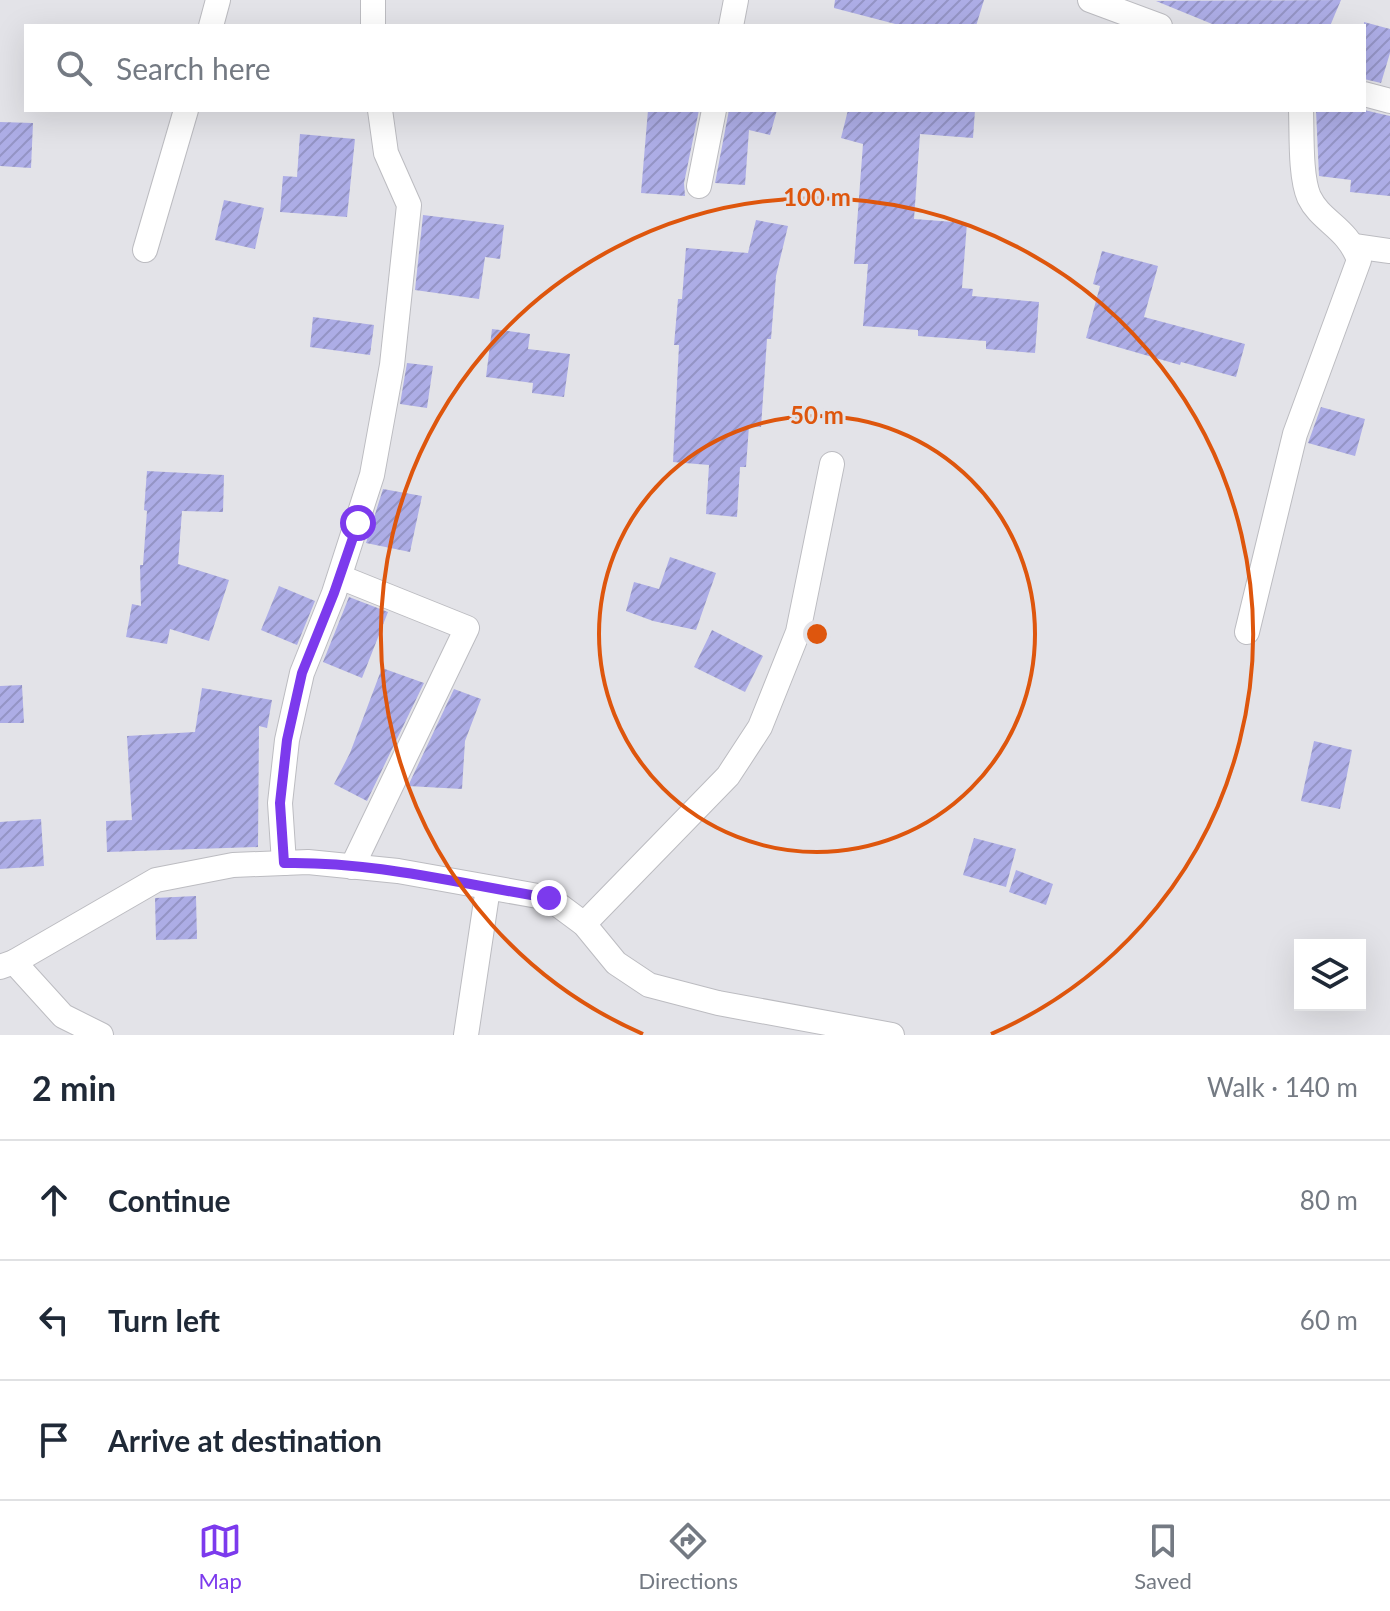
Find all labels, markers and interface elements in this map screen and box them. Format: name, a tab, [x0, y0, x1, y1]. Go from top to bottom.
search box	[24, 24, 1366, 112]
icon: search	[52, 46, 96, 90]
text: Search here	[116, 50, 271, 86]
text: 100 m	[783, 182, 851, 211]
text: 50 m	[790, 400, 844, 429]
route start	[340, 505, 376, 541]
centre of rings	[803, 620, 831, 648]
route end	[531, 880, 567, 916]
map controls	[1294, 939, 1366, 1011]
button: layers	[1294, 939, 1366, 1011]
text: 2 min	[32, 1067, 116, 1108]
text: Walk · 140 m	[1207, 1071, 1358, 1103]
icon: ahead	[32, 1178, 76, 1222]
text: Continue	[108, 1182, 231, 1218]
text: 80 m	[1300, 1184, 1358, 1216]
icon: left	[32, 1298, 76, 1342]
text: Turn left	[108, 1302, 220, 1338]
text: 60 m	[1300, 1304, 1358, 1336]
icon: arrive	[32, 1418, 76, 1462]
text: Arrive at destination	[108, 1422, 382, 1458]
tab: Map	[198, 1519, 242, 1594]
tab: Directions	[639, 1519, 738, 1594]
tab: Saved	[1134, 1519, 1192, 1594]

